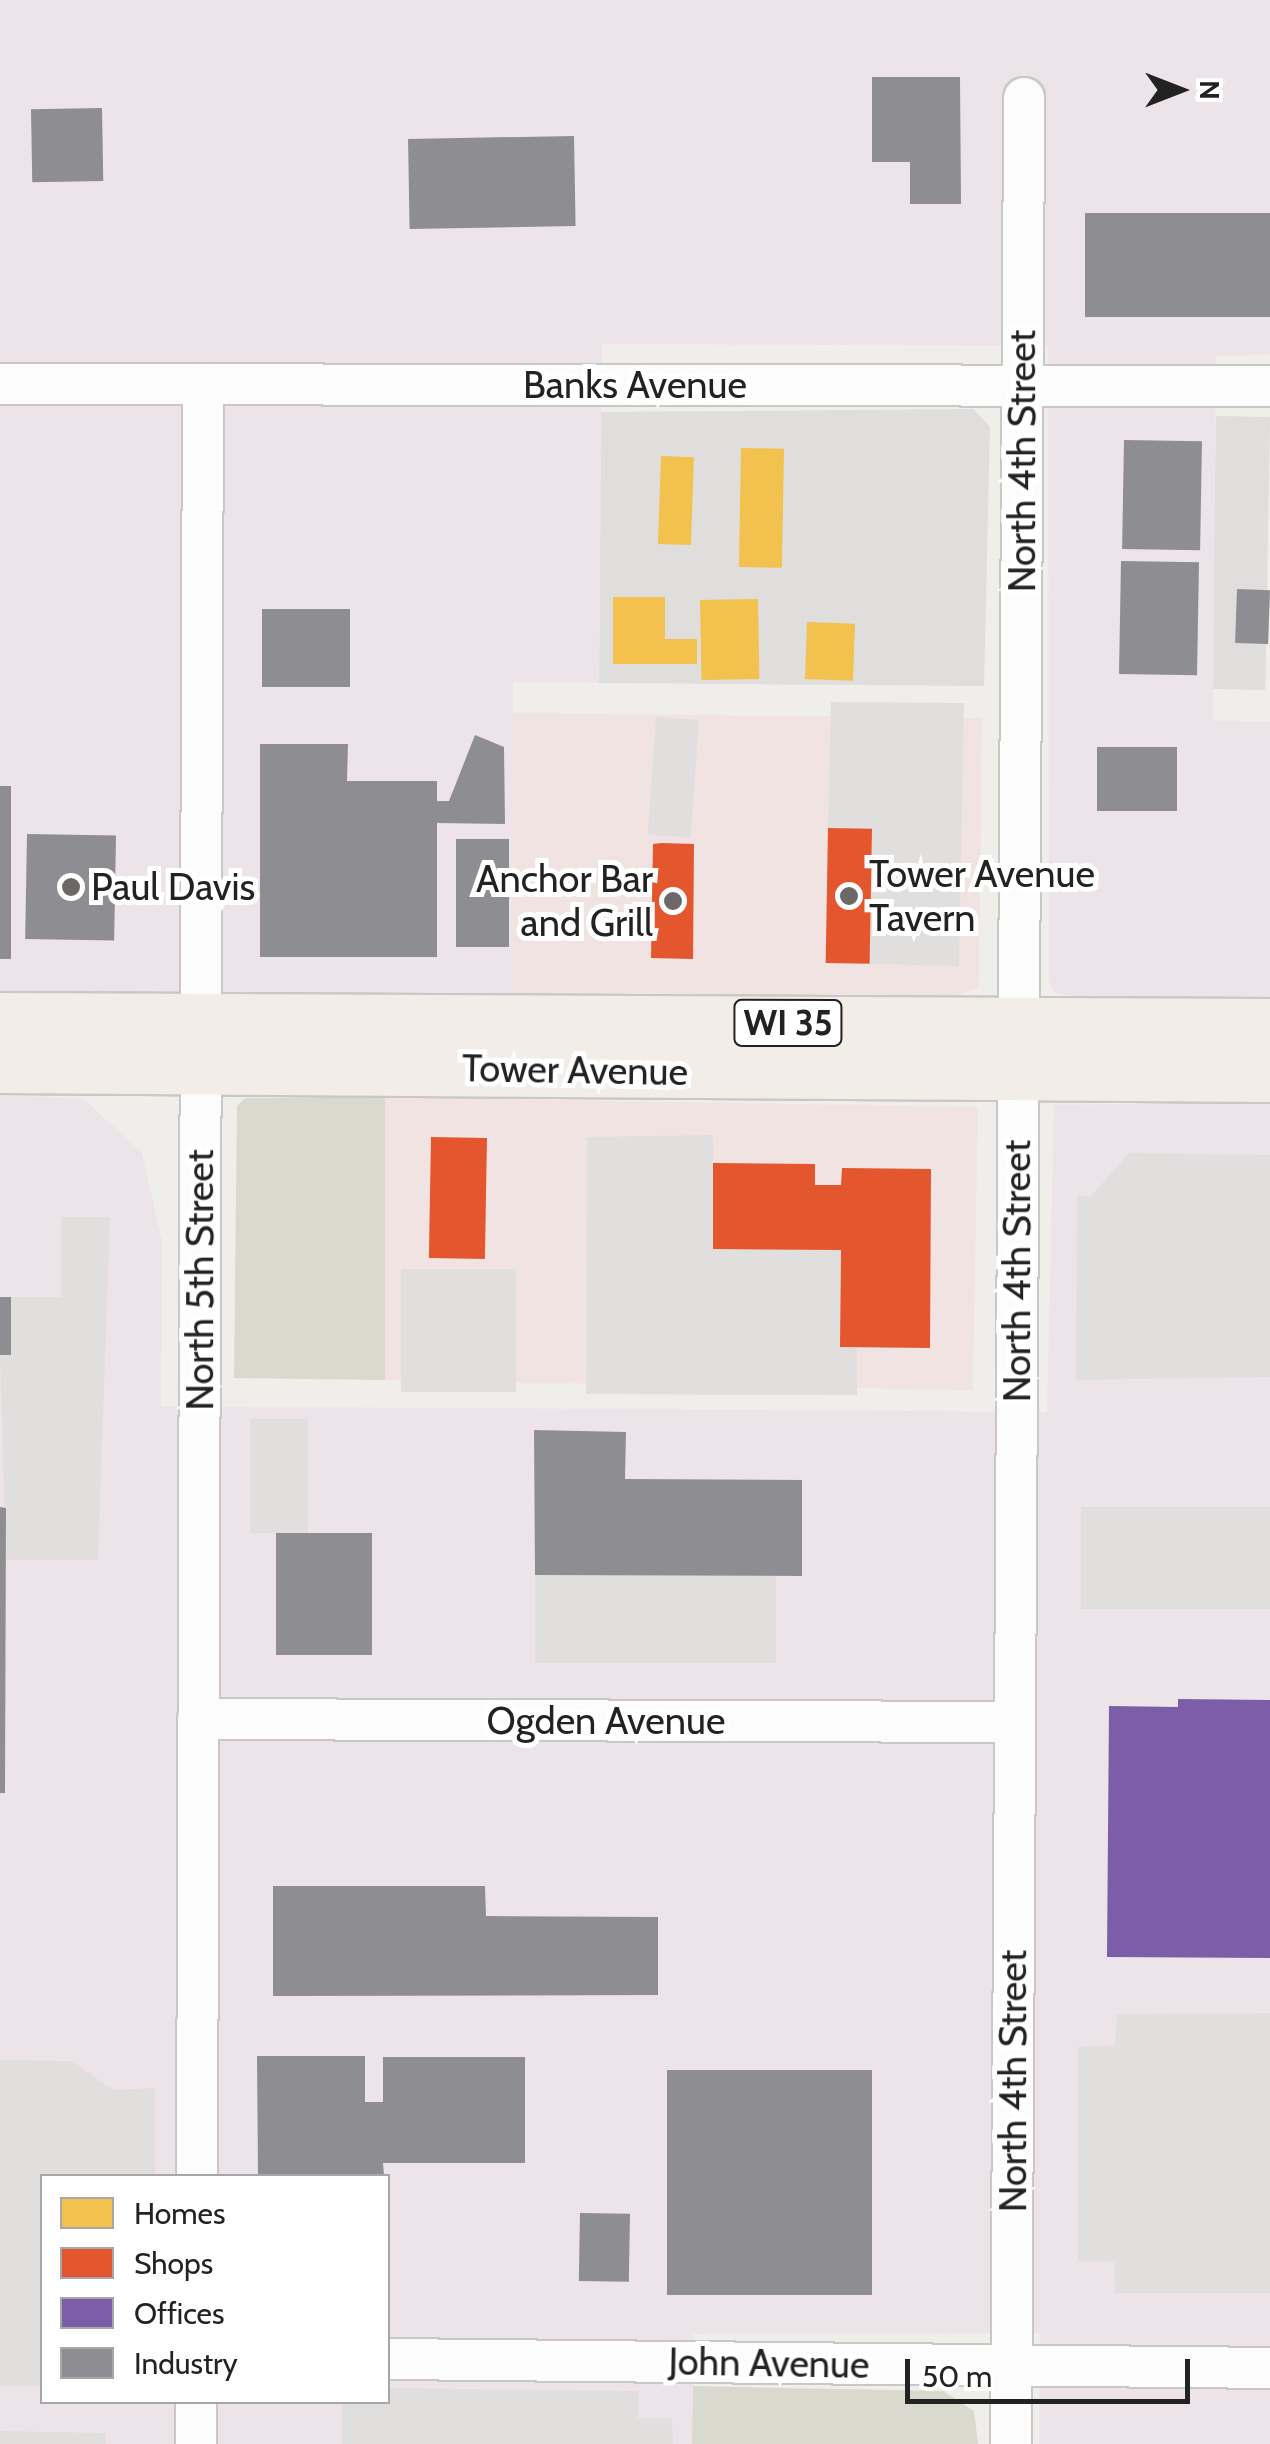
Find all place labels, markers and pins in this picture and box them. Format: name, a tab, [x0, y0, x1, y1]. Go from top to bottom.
place label: Tower Avenue Tavern	[869, 851, 1095, 941]
place label: Anchor Bar and Grill	[476, 856, 653, 946]
place label: Paul Davis	[91, 864, 255, 910]
marker: Paul Davis	[60, 876, 82, 898]
marker: Tower Avenue Tavern	[838, 885, 860, 907]
marker: Anchor Bar and Grill	[662, 890, 684, 912]

